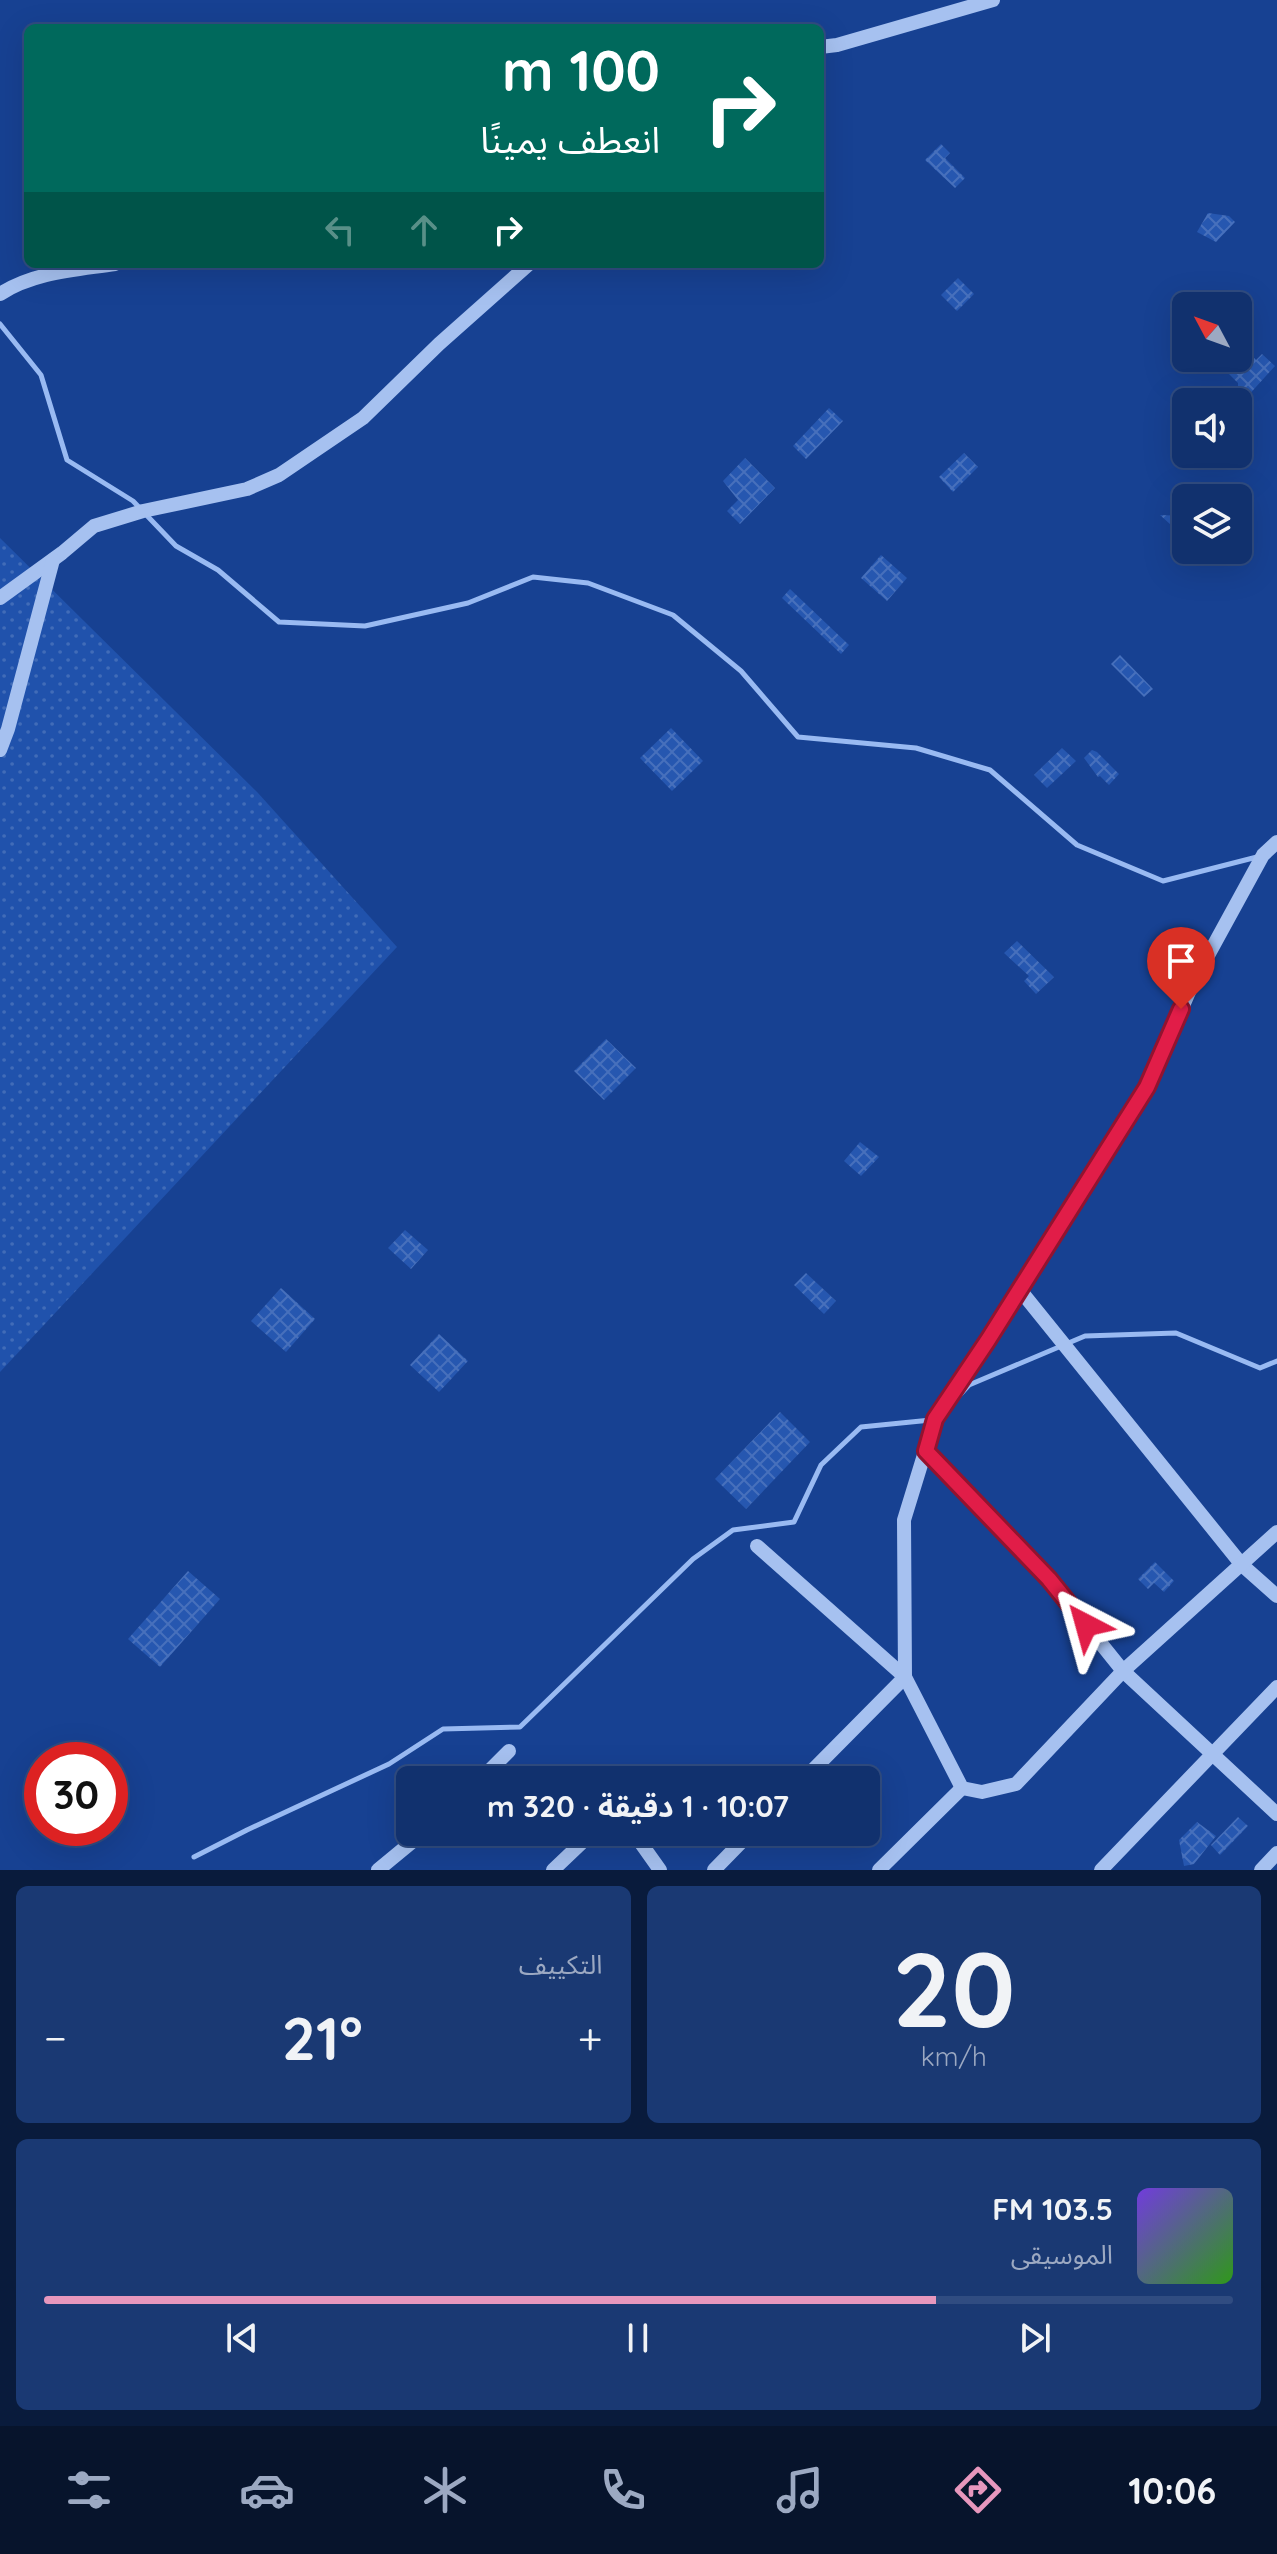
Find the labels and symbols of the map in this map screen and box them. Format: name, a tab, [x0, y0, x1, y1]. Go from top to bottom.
north arrow	[1172, 292, 1252, 372]
pin	[1147, 927, 1215, 1009]
position arrow	[1044, 1583, 1128, 1667]
speed limit sign: 30	[24, 1742, 128, 1846]

